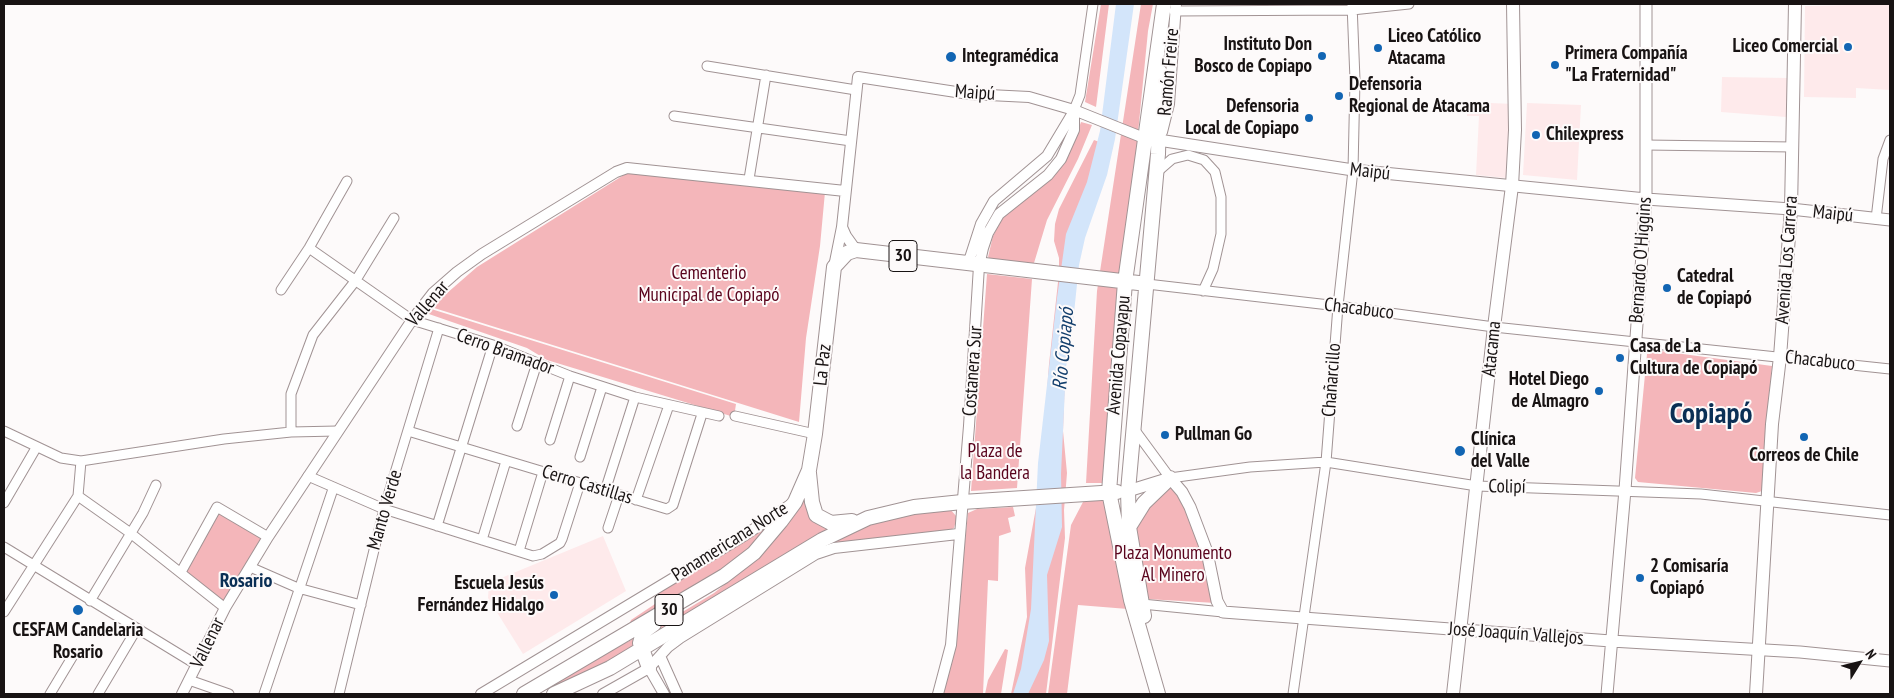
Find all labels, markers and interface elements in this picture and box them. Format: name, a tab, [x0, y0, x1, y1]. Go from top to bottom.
place label: Liceo Católico Atacama	[1388, 26, 1481, 70]
street label: Ramón Freire	[1154, 27, 1184, 117]
place label: Instituto Don Bosco de Copiapo	[1194, 34, 1312, 78]
place label: Liceo Comercial	[1733, 36, 1838, 58]
marker: Liceo Comercial	[1842, 41, 1854, 53]
marker: Liceo Católico Atacama	[1372, 42, 1384, 54]
place label: Primera Compañía "La Fraternidad"	[1565, 43, 1688, 87]
place label: Integramédica	[962, 46, 1059, 68]
marker: Integramédica	[944, 50, 958, 64]
marker: Instituto Don Bosco de Copiapo	[1316, 50, 1328, 62]
marker: Primera Compañía "La Fraternidad"	[1549, 59, 1561, 71]
place label: Defensoria Regional de Atacama	[1349, 74, 1490, 118]
street label: Maipú	[954, 80, 996, 106]
marker: Defensoria Regional de Atacama	[1333, 90, 1345, 102]
place label: Defensoria Local de Copiapo	[1185, 96, 1299, 140]
marker: Defensoria Local de Copiapo	[1303, 112, 1315, 124]
place label: Chilexpress	[1546, 124, 1624, 146]
marker: Chilexpress	[1530, 129, 1542, 141]
street label: Maipú	[1349, 159, 1391, 185]
street label: Avenida Los Carrera	[1771, 195, 1803, 325]
street label: Bernardo O'Higgins	[1625, 196, 1657, 324]
street label: Maipú	[1812, 201, 1854, 227]
road number: 30	[889, 240, 917, 272]
park label: Cementerio Municipal de Copiapó	[639, 263, 779, 307]
place label: Catedral de Copiapó	[1677, 266, 1752, 310]
street label: Vallenar	[402, 276, 454, 332]
marker: Catedral de Copiapó	[1661, 282, 1673, 294]
street label: Chacabuco	[1323, 293, 1395, 325]
street label: Avenida Copayapu	[1102, 295, 1136, 415]
water label: Río Copiapó	[1048, 307, 1080, 391]
street label: Atacama	[1478, 320, 1506, 378]
street label: Cerro Bramador	[453, 324, 557, 380]
street label: Costanera Sur	[958, 325, 988, 417]
place label: Casa de La Cultura de Copiapó	[1630, 336, 1758, 380]
street label: Chañarcillo	[1318, 342, 1346, 418]
street label: La Paz	[809, 343, 837, 387]
street label: Chacabuco	[1784, 346, 1856, 376]
marker: Casa de La Cultura de Copiapó	[1614, 352, 1626, 364]
place label: Hotel Diego de Almagro	[1509, 369, 1589, 413]
marker: Hotel Diego de Almagro	[1593, 385, 1605, 397]
district label: Copiapó	[1670, 398, 1752, 432]
place label: Pullman Go	[1175, 424, 1252, 446]
marker: Pullman Go	[1159, 429, 1171, 441]
place label: Clínica del Valle	[1471, 429, 1530, 473]
marker: Correos de Chile	[1798, 431, 1810, 443]
park label: Plaza de la Bandera	[960, 441, 1030, 485]
marker: Clínica del Valle	[1453, 444, 1467, 458]
place label: Correos de Chile	[1749, 445, 1859, 467]
street label: Cerro Castillas	[539, 460, 635, 510]
street label: Manto Verde	[363, 467, 407, 553]
street label: Colipí	[1488, 475, 1526, 499]
street label: Panamericana Norte	[668, 497, 792, 587]
park label: Plaza Monumento Al Minero	[1114, 543, 1232, 587]
place label: 2 Comisaría Copiapó	[1650, 556, 1729, 600]
district label: Rosario	[220, 569, 272, 593]
marker: 2 Comisaría Copiapó	[1634, 572, 1646, 584]
place label: Escuela Jesús Fernández Hidalgo	[418, 573, 544, 617]
marker: Escuela Jesús Fernández Hidalgo	[548, 589, 560, 601]
road number: 30	[655, 594, 683, 626]
marker: CESFAM Candelaria Rosario	[71, 603, 85, 617]
street label: Vallenar	[186, 614, 230, 672]
street label: José Joaquín Vallejos	[1448, 618, 1584, 650]
place label: CESFAM Candelaria Rosario	[13, 620, 143, 664]
north arrow	[1834, 638, 1884, 688]
text: N	[1862, 646, 1881, 663]

